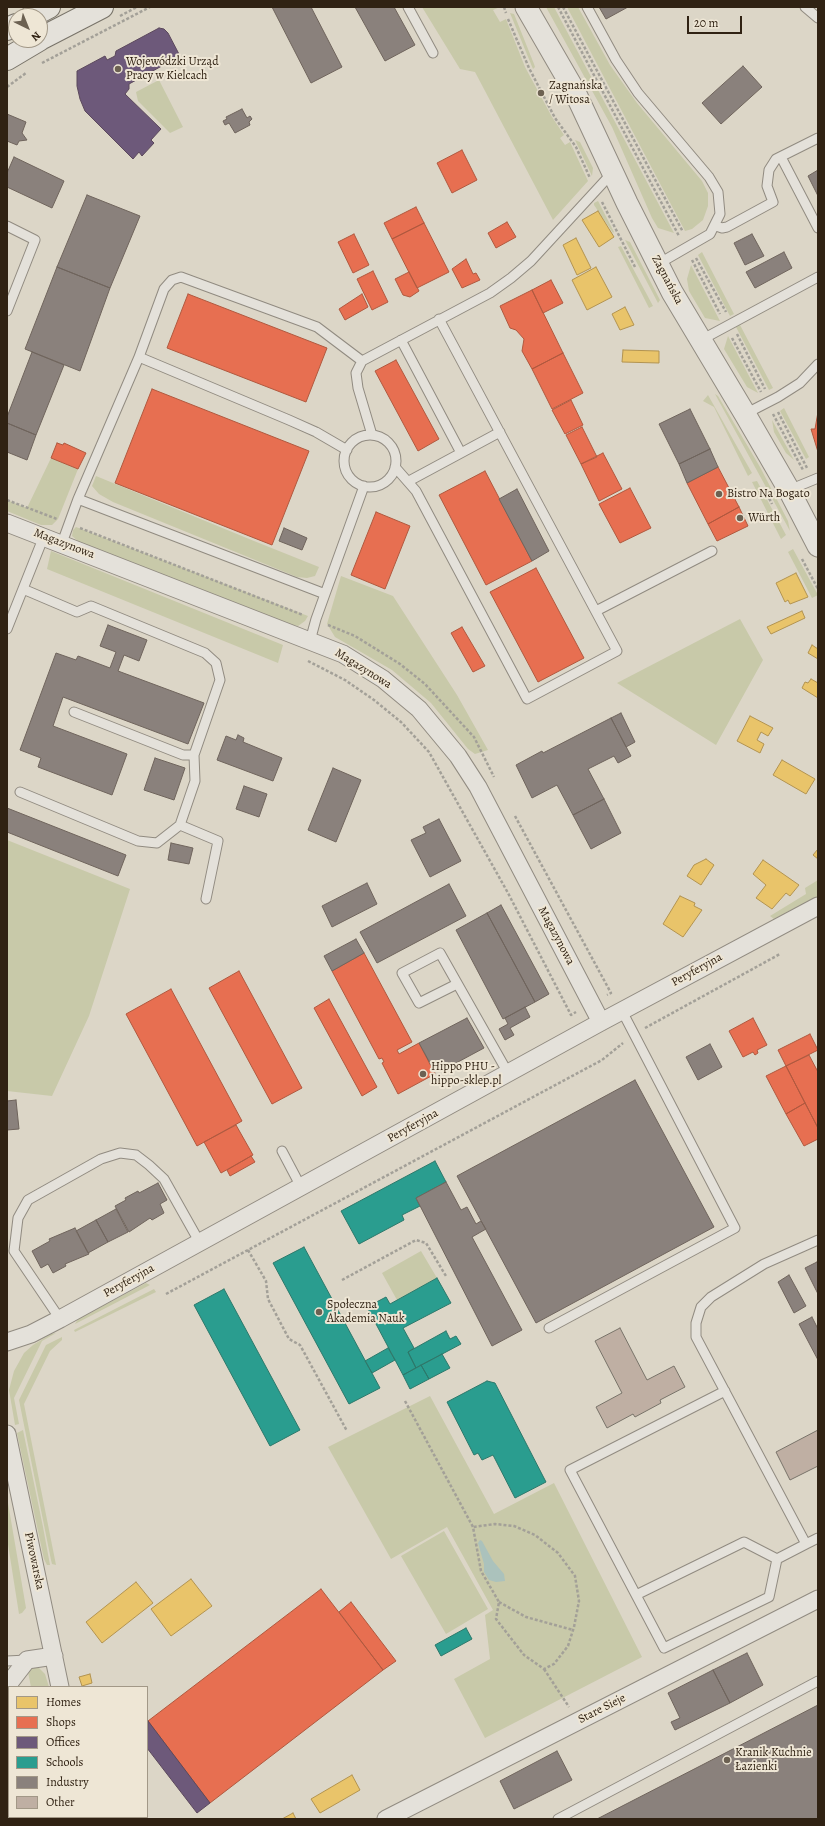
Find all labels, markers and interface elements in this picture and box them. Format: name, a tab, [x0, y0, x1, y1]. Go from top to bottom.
north arrow	[8, 8, 48, 48]
scale bar	[689, 8, 744, 34]
text: 20 m	[694, 15, 718, 31]
text: N	[28, 28, 44, 45]
place label: Wojewódzki Urząd Pracy w Kielcach	[126, 55, 219, 83]
marker: Wojewódzki Urząd Pracy w Kielcach	[113, 64, 123, 74]
place label: Zagnańska / Witosa	[549, 79, 602, 107]
marker: Zagnańska / Witosa	[536, 88, 546, 98]
street label: Zagnańska	[648, 253, 686, 307]
place label: Bistro Na Bogato	[727, 487, 810, 501]
marker: Bistro Na Bogato	[714, 489, 724, 499]
place label: Würth	[748, 511, 780, 525]
marker: Würth	[735, 513, 745, 523]
street label: Magazynowa	[31, 526, 97, 562]
street label: Magazynowa	[332, 646, 394, 692]
street label: Magazynowa	[535, 904, 577, 968]
street label: Peryferyjna	[669, 950, 725, 990]
place label: Hippo PHU - hippo-sklep.pl	[431, 1060, 502, 1088]
marker: Hippo PHU - hippo-sklep.pl	[418, 1069, 428, 1079]
street label: Peryferyjna	[385, 1106, 441, 1146]
street label: Peryferyjna	[101, 1261, 157, 1301]
place label: Społeczna Akademia Nauk	[327, 1298, 405, 1326]
marker: Społeczna Akademia Nauk	[314, 1307, 324, 1317]
street label: Piwowarska	[21, 1531, 47, 1591]
legend	[8, 1686, 148, 1818]
street label: Stare Sieje	[576, 1691, 628, 1727]
text: Homes	[46, 1694, 81, 1710]
text: Shops	[46, 1714, 76, 1730]
text: Offices	[46, 1734, 80, 1750]
place label: Kranik Kuchnie Łazienki	[735, 1746, 812, 1774]
text: Schools	[46, 1754, 83, 1770]
marker: Kranik Kuchnie Łazienki	[722, 1755, 732, 1765]
text: Industry	[46, 1774, 89, 1790]
text: Other	[46, 1794, 75, 1810]

